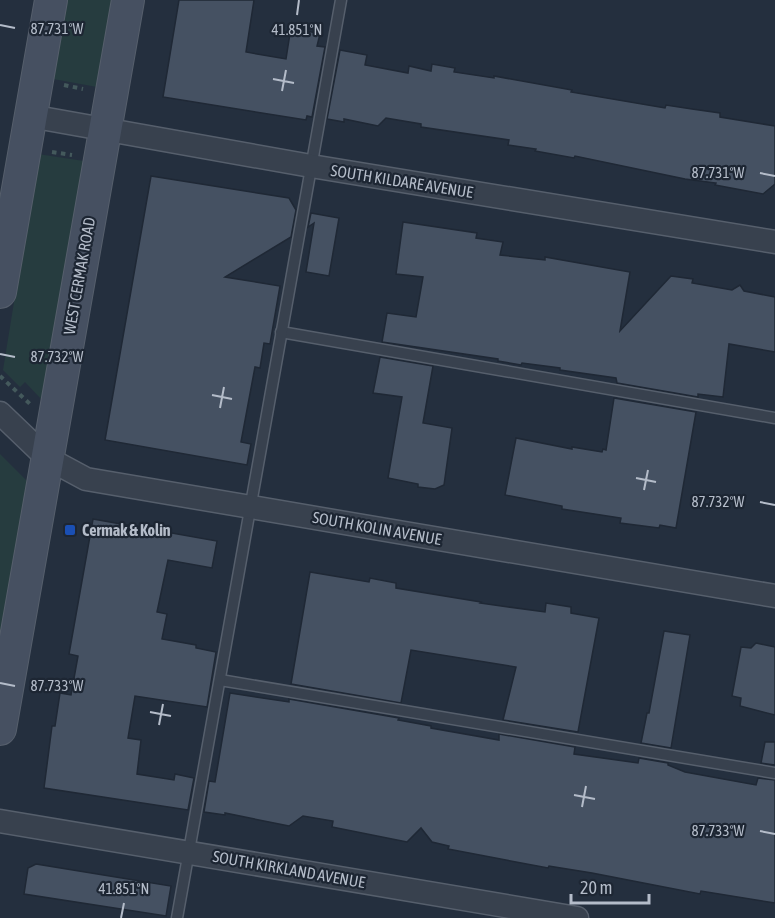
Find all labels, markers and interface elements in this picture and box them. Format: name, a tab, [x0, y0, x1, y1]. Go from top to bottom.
text: 87.731°W	[31, 20, 84, 37]
text: 41.851°N	[272, 21, 322, 38]
street label: SOUTH KILDARE AVENUE	[330, 161, 475, 201]
text: 87.731°W	[692, 164, 745, 181]
street label: WEST CERMAK ROAD	[60, 216, 98, 336]
text: 87.732°W	[31, 348, 84, 365]
text: 87.732°W	[692, 493, 745, 510]
street label: SOUTH KOLIN AVENUE	[311, 508, 443, 548]
place label: Cermak & Kolin	[82, 521, 171, 539]
marker: Cermak & Kolin	[63, 523, 77, 537]
text: 87.733°W	[31, 677, 84, 694]
text: 87.733°W	[692, 822, 745, 839]
street label: SOUTH KIRKLAND AVENUE	[211, 847, 367, 891]
scale bar	[571, 867, 649, 905]
text: 20 m	[580, 877, 612, 898]
text: 41.851°N	[99, 880, 149, 897]

